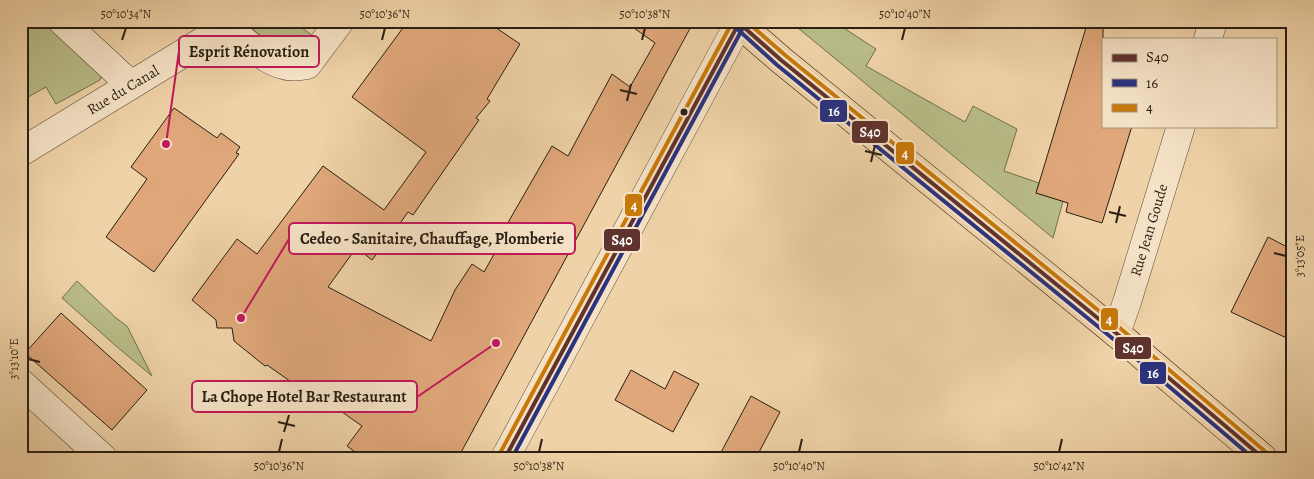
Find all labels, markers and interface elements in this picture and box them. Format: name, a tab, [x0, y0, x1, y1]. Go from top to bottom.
text: 50°10'34"N	[101, 6, 152, 22]
text: 50°10'36"N	[360, 6, 411, 22]
text: 50°10'38"N	[620, 6, 671, 22]
text: 50°10'40"N	[879, 6, 931, 22]
callout: Esprit Rénovation	[179, 36, 319, 67]
legend	[1102, 38, 1276, 128]
text: Esprit Rénovation	[189, 41, 309, 63]
text: S40	[1146, 47, 1169, 67]
street label: Rue du Canal	[83, 60, 163, 119]
text: 16	[1146, 73, 1158, 93]
text: 4	[1146, 97, 1153, 117]
line badge: 16	[819, 99, 848, 123]
text: 16	[828, 102, 840, 121]
unlabelled marker	[679, 107, 689, 117]
line badge: S40	[851, 120, 889, 144]
text: S40	[859, 123, 881, 142]
line badge: 4	[895, 141, 915, 165]
text: 4	[902, 144, 909, 163]
street label: Rue Jean Goude	[1125, 181, 1173, 279]
line badge: 4	[624, 193, 643, 217]
text: 4	[631, 196, 638, 215]
callout: Cedeo - Sanitaire, Chauffage, Plomberie	[289, 223, 575, 254]
text: Cedeo - Sanitaire, Chauffage, Plomberie	[300, 228, 564, 250]
line badge: S40	[603, 228, 641, 252]
text: S40	[611, 231, 633, 250]
text: 3°13'05"E	[1292, 235, 1308, 277]
line badge: 4	[1100, 307, 1119, 331]
text: 4	[1106, 310, 1113, 329]
line badge: S40	[1114, 336, 1152, 360]
text: 3°13'10"E	[6, 339, 22, 380]
text: S40	[1122, 339, 1144, 358]
line badge: 16	[1139, 361, 1167, 385]
text: 16	[1147, 364, 1159, 383]
callout: La Chope Hotel Bar Restaurant	[192, 381, 417, 412]
text: La Chope Hotel Bar Restaurant	[201, 386, 407, 408]
text: 50°10'36"N	[254, 458, 305, 474]
text: 50°10'38"N	[514, 458, 565, 474]
text: 50°10'40"N	[773, 458, 825, 474]
text: 50°10'42"N	[1033, 458, 1085, 474]

